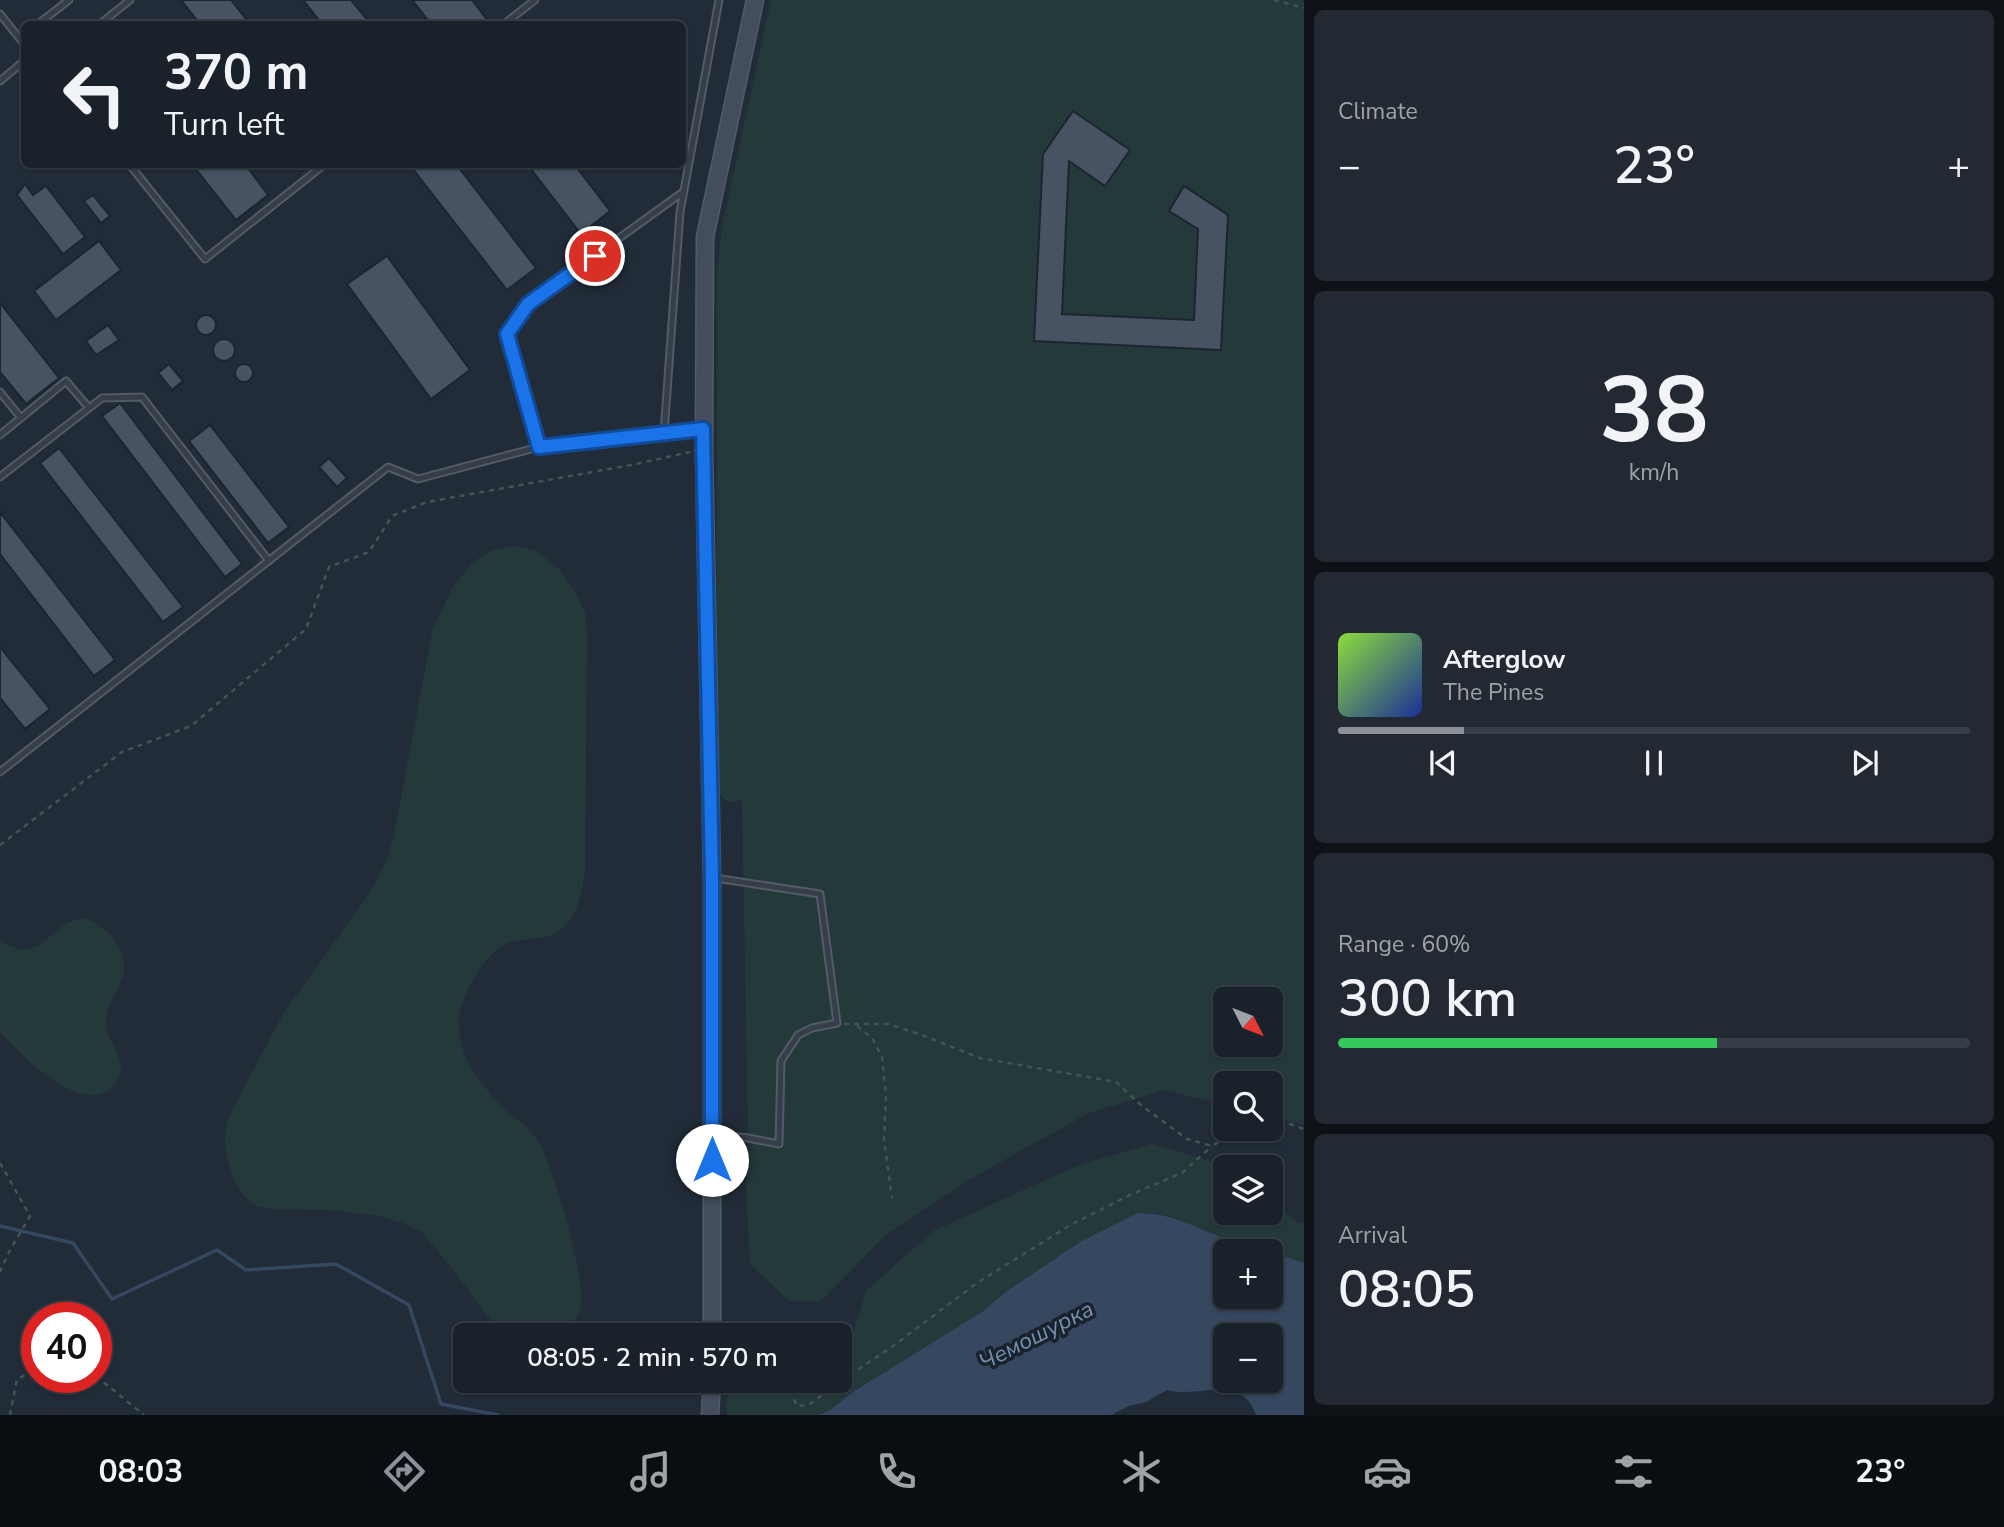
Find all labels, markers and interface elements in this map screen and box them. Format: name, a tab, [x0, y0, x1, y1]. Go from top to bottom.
text: 370 m	[164, 39, 308, 106]
icon: left	[49, 49, 140, 140]
text: Climate	[1338, 96, 1418, 127]
text: Turn left	[164, 103, 284, 146]
text: 23°	[1613, 130, 1695, 201]
text: −	[1338, 141, 1361, 192]
text: +	[1947, 141, 1970, 192]
pin	[565, 226, 625, 286]
icon: arrive	[576, 237, 614, 275]
text: 38	[1599, 349, 1709, 473]
text: km/h	[1629, 457, 1679, 488]
text: Afterglow	[1443, 642, 1566, 677]
text: The Pines	[1443, 677, 1544, 708]
icon: previous	[1424, 744, 1462, 782]
icon: pause	[1635, 744, 1673, 782]
icon: next	[1846, 744, 1884, 782]
text: Range · 60%	[1338, 929, 1470, 960]
text: 300 km	[1338, 963, 1517, 1034]
north arrow	[1213, 987, 1283, 1057]
map controls	[1213, 987, 1283, 1393]
button: search	[1213, 1071, 1283, 1141]
position arrow	[675, 1123, 749, 1197]
button: layers	[1213, 1155, 1283, 1225]
text: Arrival	[1338, 1220, 1407, 1251]
button: +	[1213, 1239, 1283, 1309]
text: 08:05	[1338, 1254, 1475, 1325]
water label: Чемошурка	[974, 1293, 1099, 1378]
speed limit sign: 40	[21, 1302, 112, 1393]
button: −	[1213, 1323, 1283, 1393]
text: 08:05 · 2 min · 570 m	[527, 1340, 778, 1375]
icon: directions	[380, 1447, 429, 1496]
icon: music	[626, 1447, 675, 1496]
icon: phone	[872, 1447, 921, 1496]
icon: climate	[1117, 1447, 1166, 1496]
icon: car	[1363, 1447, 1412, 1496]
icon: filters	[1609, 1447, 1658, 1496]
text: 08:03	[98, 1450, 183, 1493]
text: 23°	[1855, 1450, 1905, 1493]

